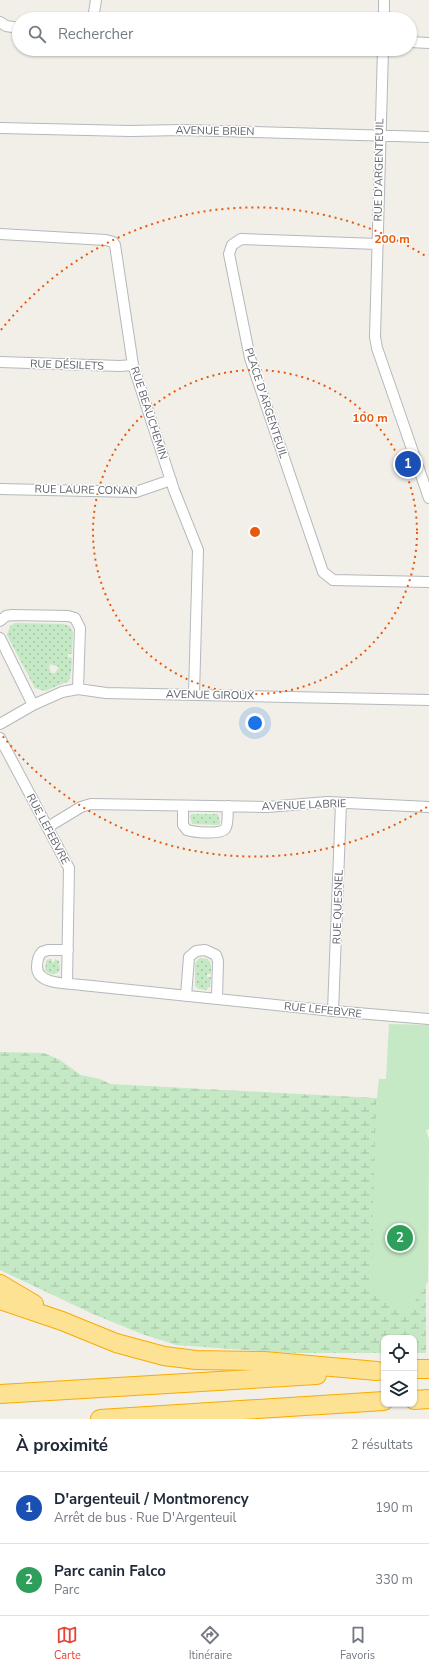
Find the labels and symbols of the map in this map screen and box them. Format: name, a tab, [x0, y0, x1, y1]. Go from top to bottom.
street label: RUE D'ARGENTEUIL	[371, 118, 387, 222]
street label: AVENUE BRIEN	[175, 123, 255, 139]
text: 200 m	[374, 231, 410, 247]
street label: PLACE D'ARGENTEUIL	[241, 346, 291, 460]
street label: RUE DÉSILETS	[30, 355, 105, 374]
street label: RUE BEAUCHEMIN	[127, 365, 171, 461]
text: 100 m	[352, 410, 388, 426]
pin: 1	[395, 449, 421, 479]
street label: RUE LAURE CONAN	[34, 482, 138, 498]
centre of rings	[248, 525, 262, 539]
street label: AVENUE GIROUX	[166, 687, 255, 703]
your location	[245, 713, 265, 733]
street label: RUE LEFEBVRE	[23, 791, 73, 867]
street label: AVENUE LABRIE	[261, 796, 347, 814]
street label: RUE QUESNEL	[329, 869, 347, 945]
street label: RUE LEFEBVRE	[283, 998, 363, 1022]
pin: 2	[387, 1223, 413, 1253]

